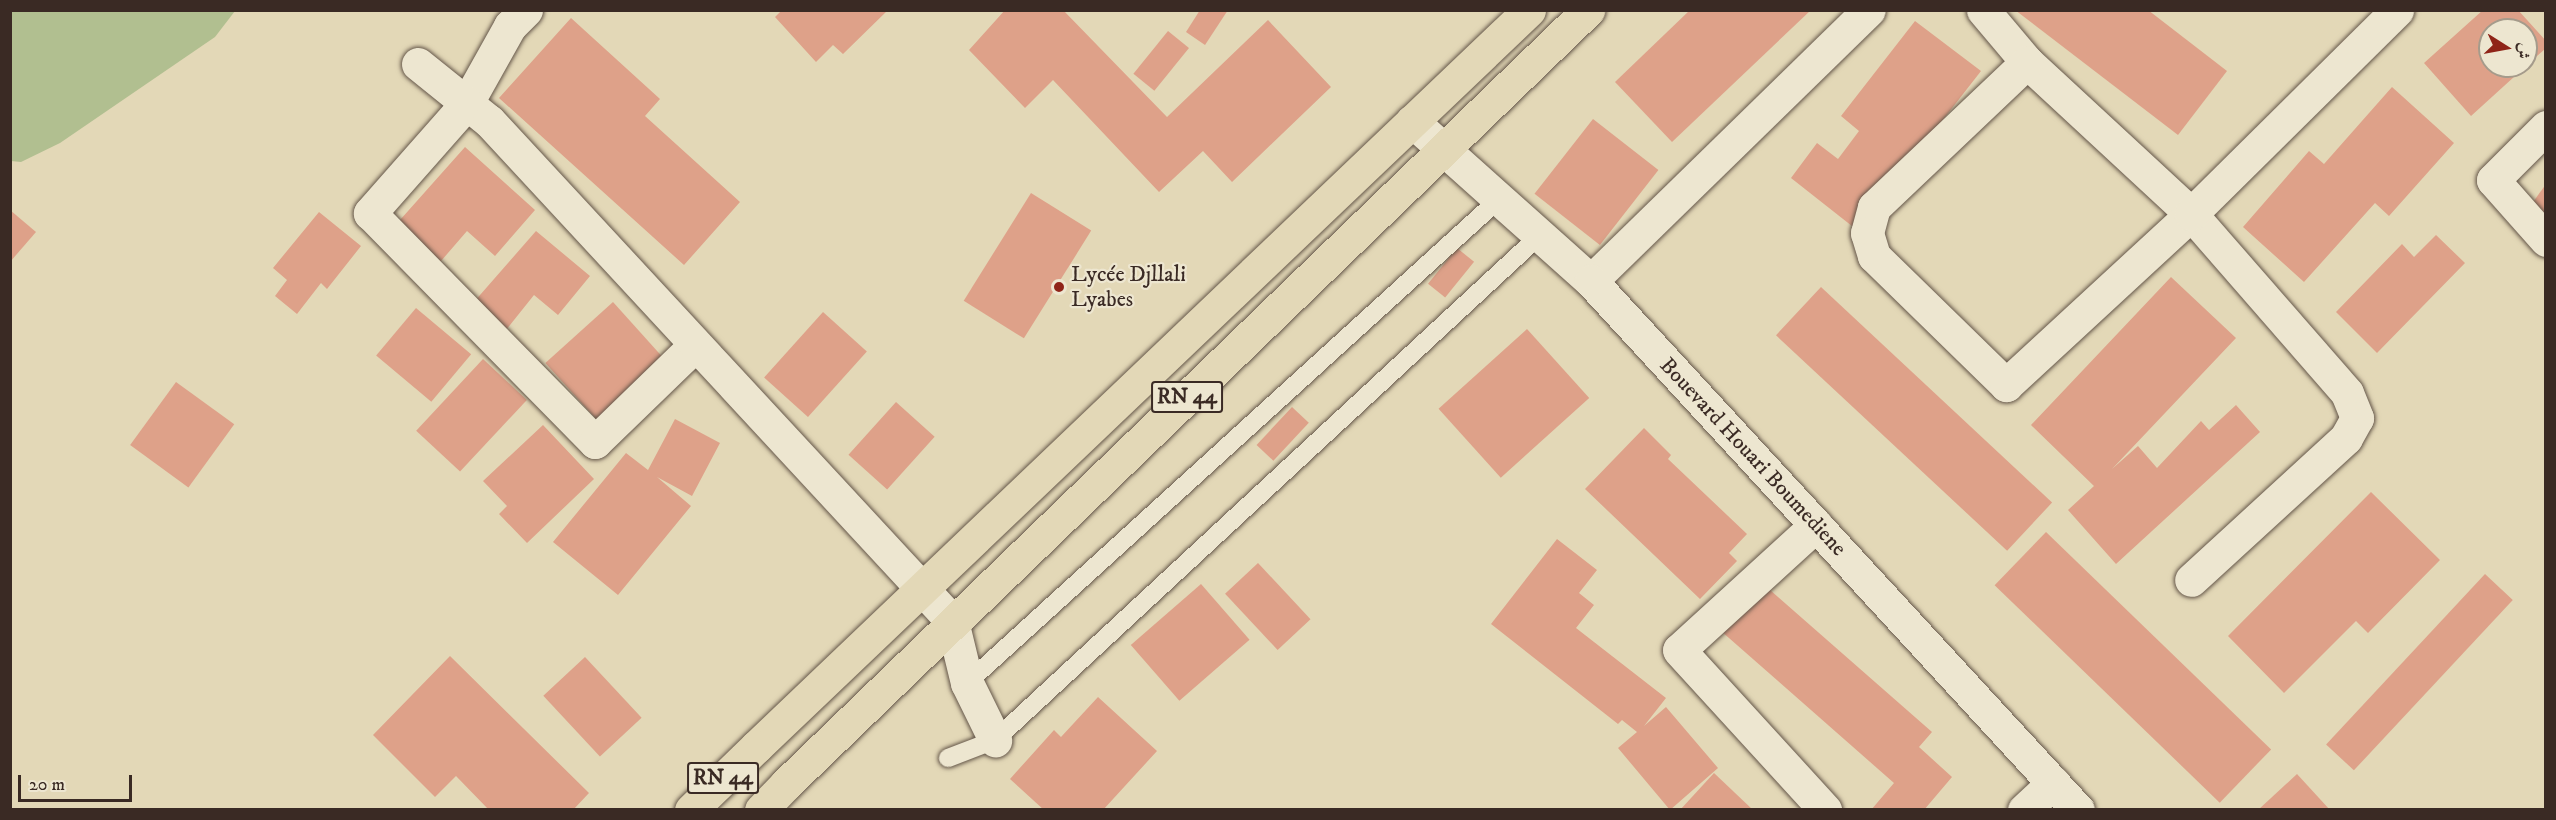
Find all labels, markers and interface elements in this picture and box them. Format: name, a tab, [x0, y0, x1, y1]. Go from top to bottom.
north arrow	[2478, 18, 2538, 78]
text: ش	[2512, 41, 2535, 61]
place label: Lycée Djllali Lyabes	[1071, 261, 1186, 312]
marker: Lycée Djllali Lyabes	[1052, 280, 1066, 294]
street label: Bouevard Houari Boumediene	[1654, 352, 1852, 562]
road number: RN 44	[1151, 379, 1223, 415]
road number: RN 44	[687, 760, 759, 796]
scale bar	[21, 763, 135, 801]
text: 20 m	[29, 774, 65, 796]

